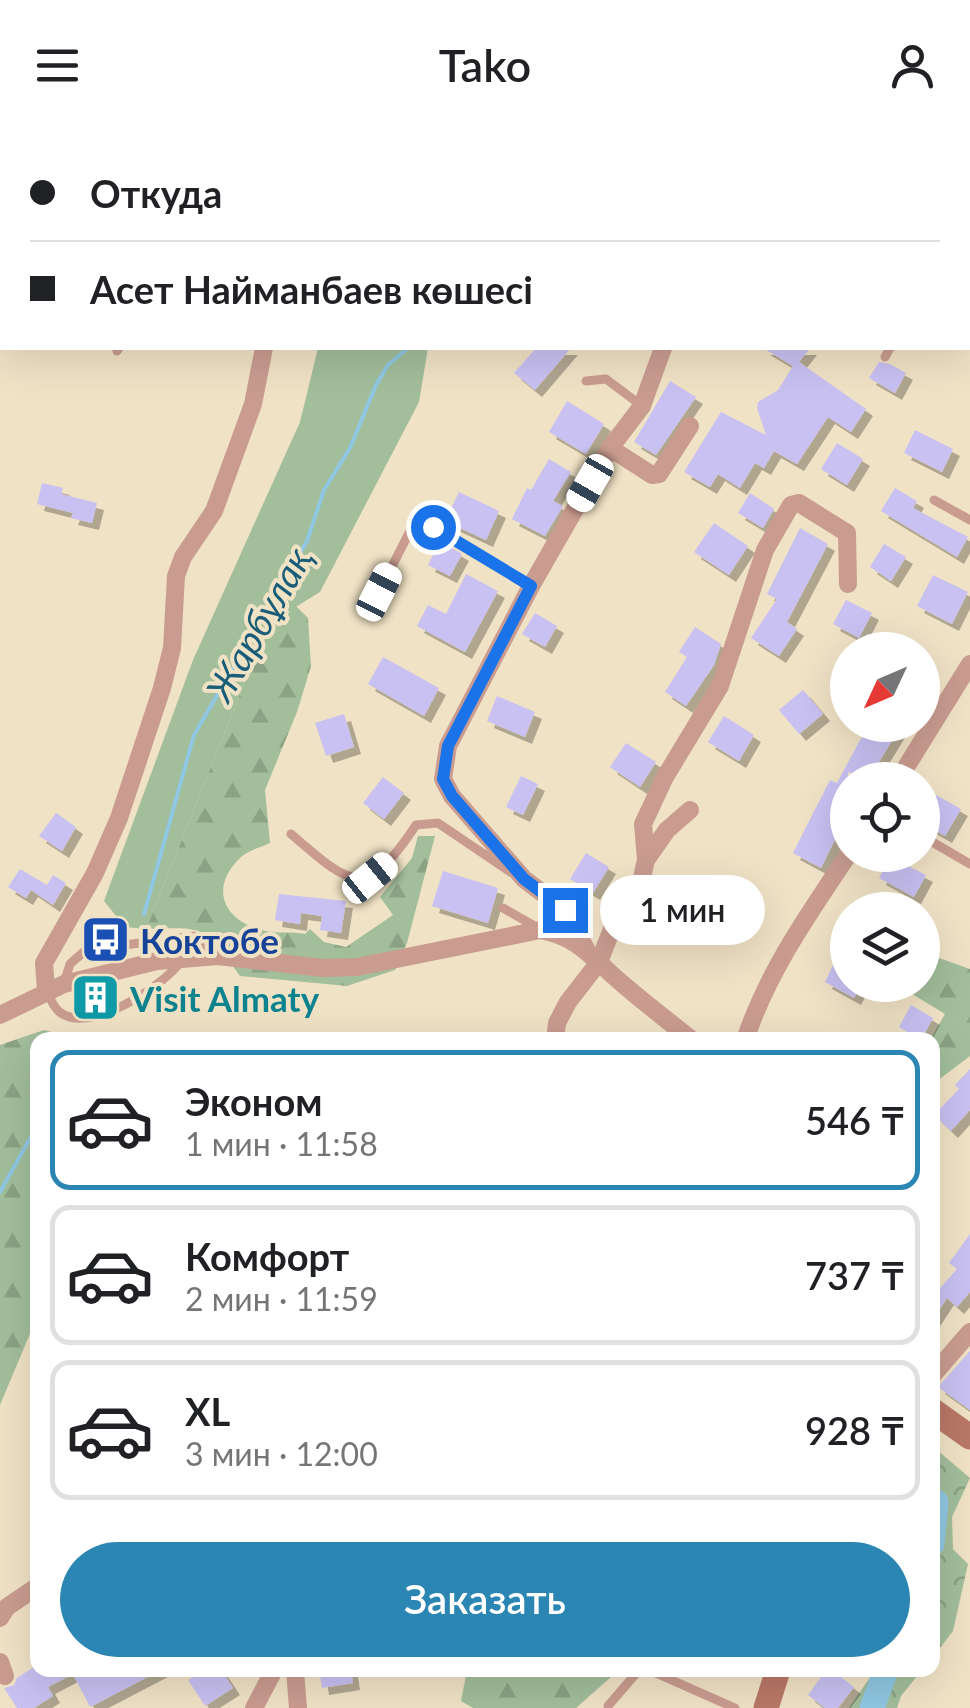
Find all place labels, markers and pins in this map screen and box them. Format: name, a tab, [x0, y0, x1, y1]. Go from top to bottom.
bus stop icon: Коктобе	[79, 914, 131, 966]
place label: Коктобе	[140, 919, 279, 961]
building icon: Visit Almaty	[69, 972, 121, 1024]
place label: Visit Almaty	[129, 977, 320, 1019]

